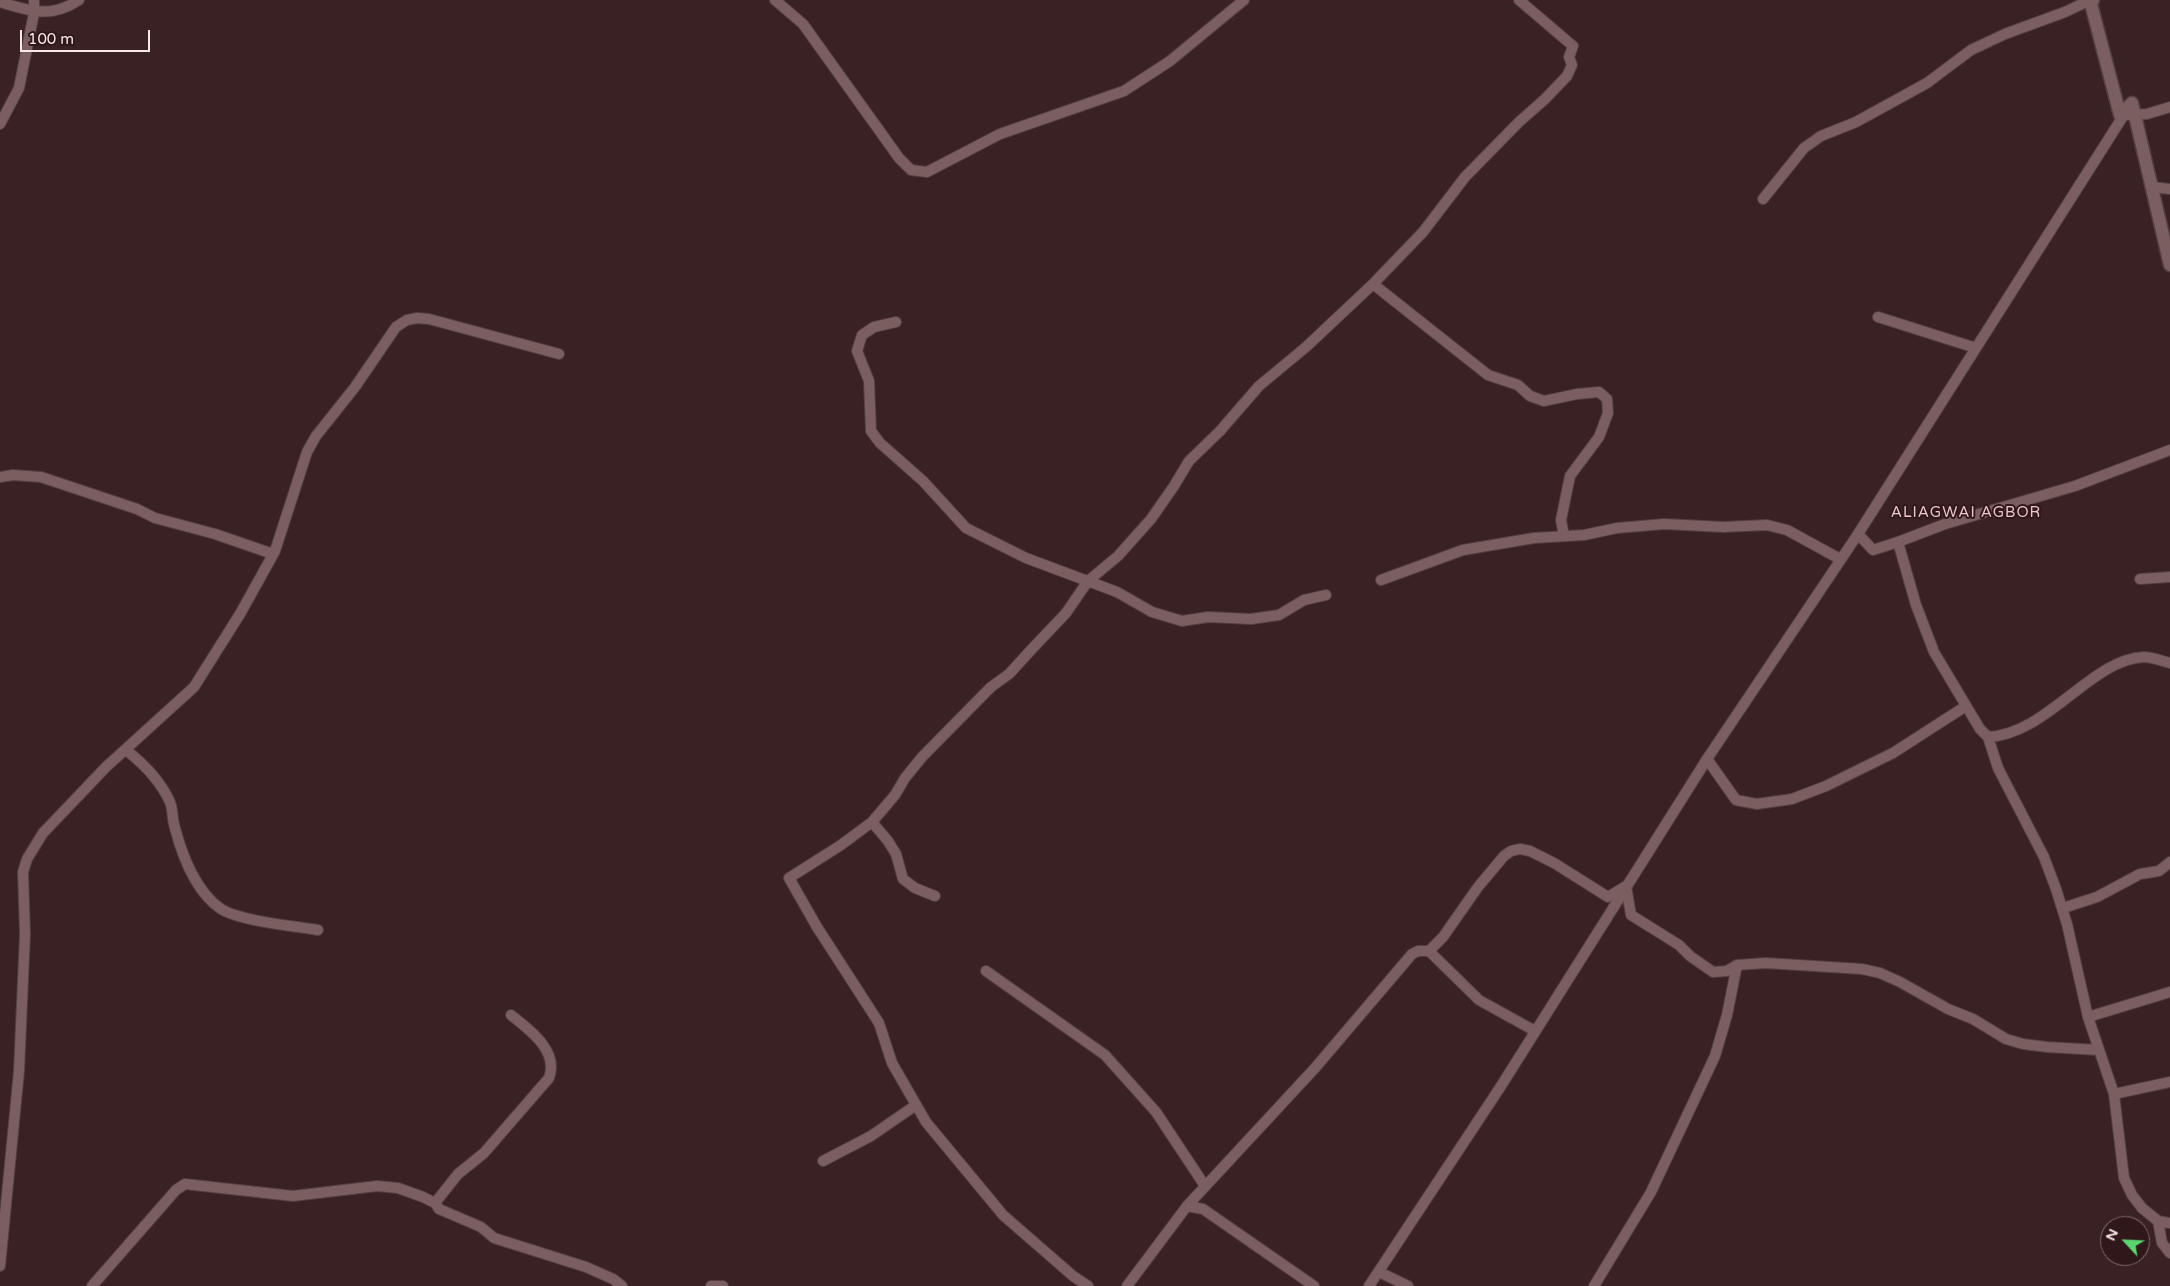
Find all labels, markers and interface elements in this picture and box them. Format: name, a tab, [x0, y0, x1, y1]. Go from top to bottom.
scale bar	[22, 20, 152, 52]
text: 100 m	[28, 30, 74, 48]
district label: ALIAGWAI AGBOR	[1889, 504, 2043, 522]
north arrow	[2100, 1216, 2150, 1266]
text: N	[2102, 1226, 2122, 1244]

